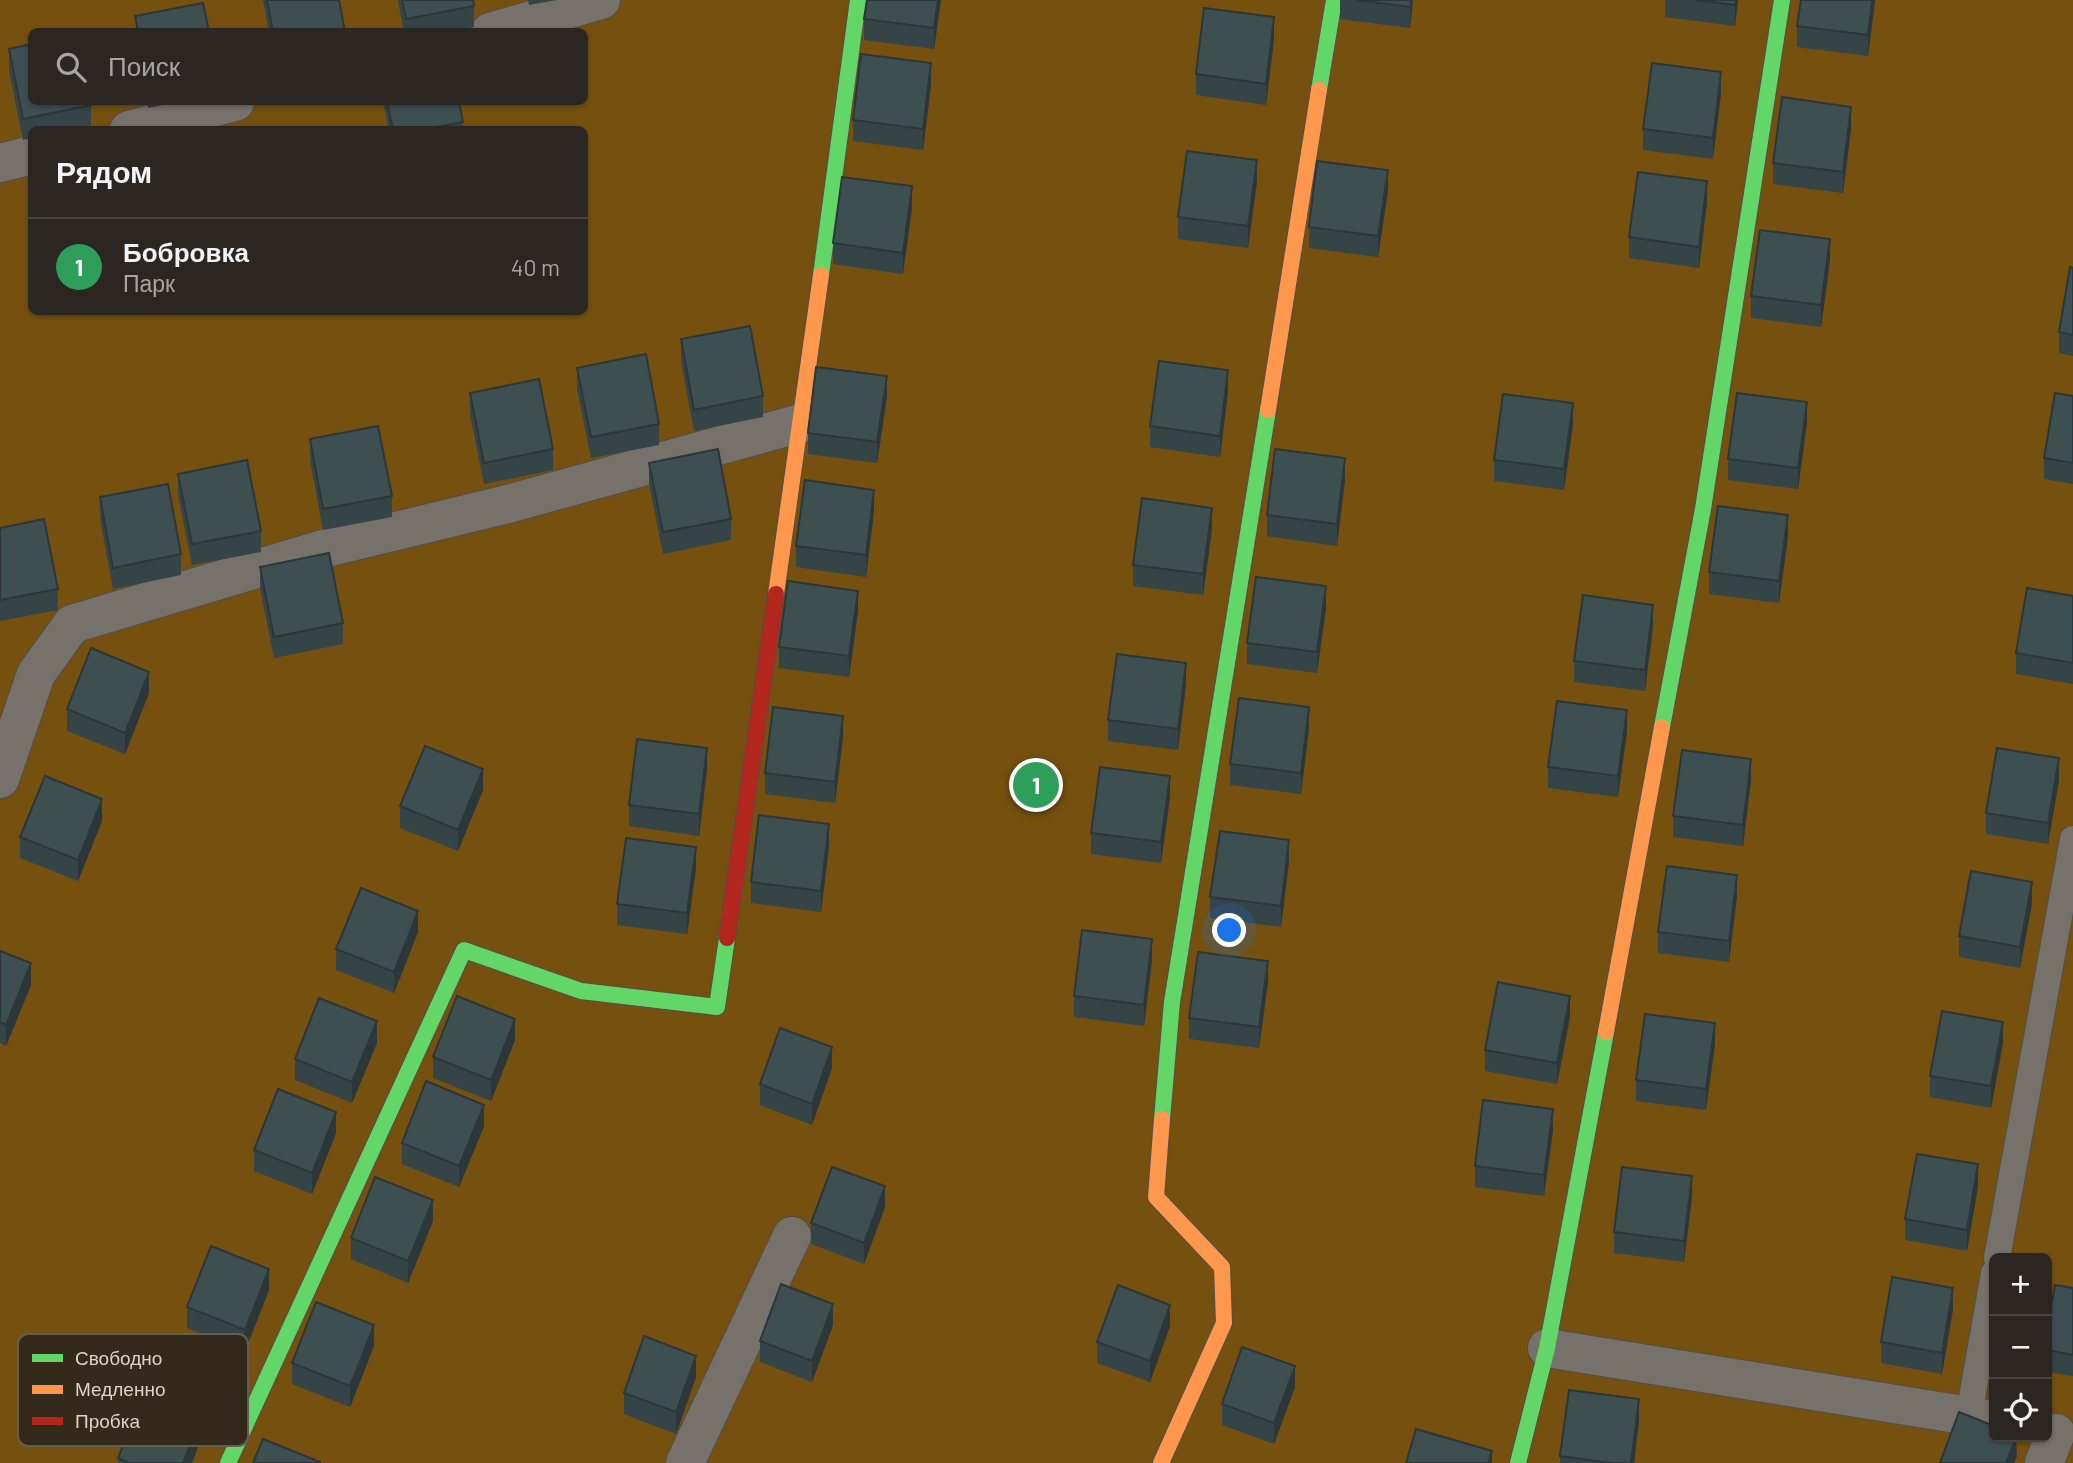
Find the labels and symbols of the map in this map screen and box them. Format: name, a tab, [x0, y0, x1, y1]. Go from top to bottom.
pin: 1	[1013, 759, 1059, 811]
your location	[1212, 913, 1246, 947]
legend	[18, 1334, 248, 1446]
text: Свободно	[75, 1346, 162, 1369]
text: Медленно	[75, 1377, 165, 1400]
text: Пробка	[75, 1409, 140, 1432]

